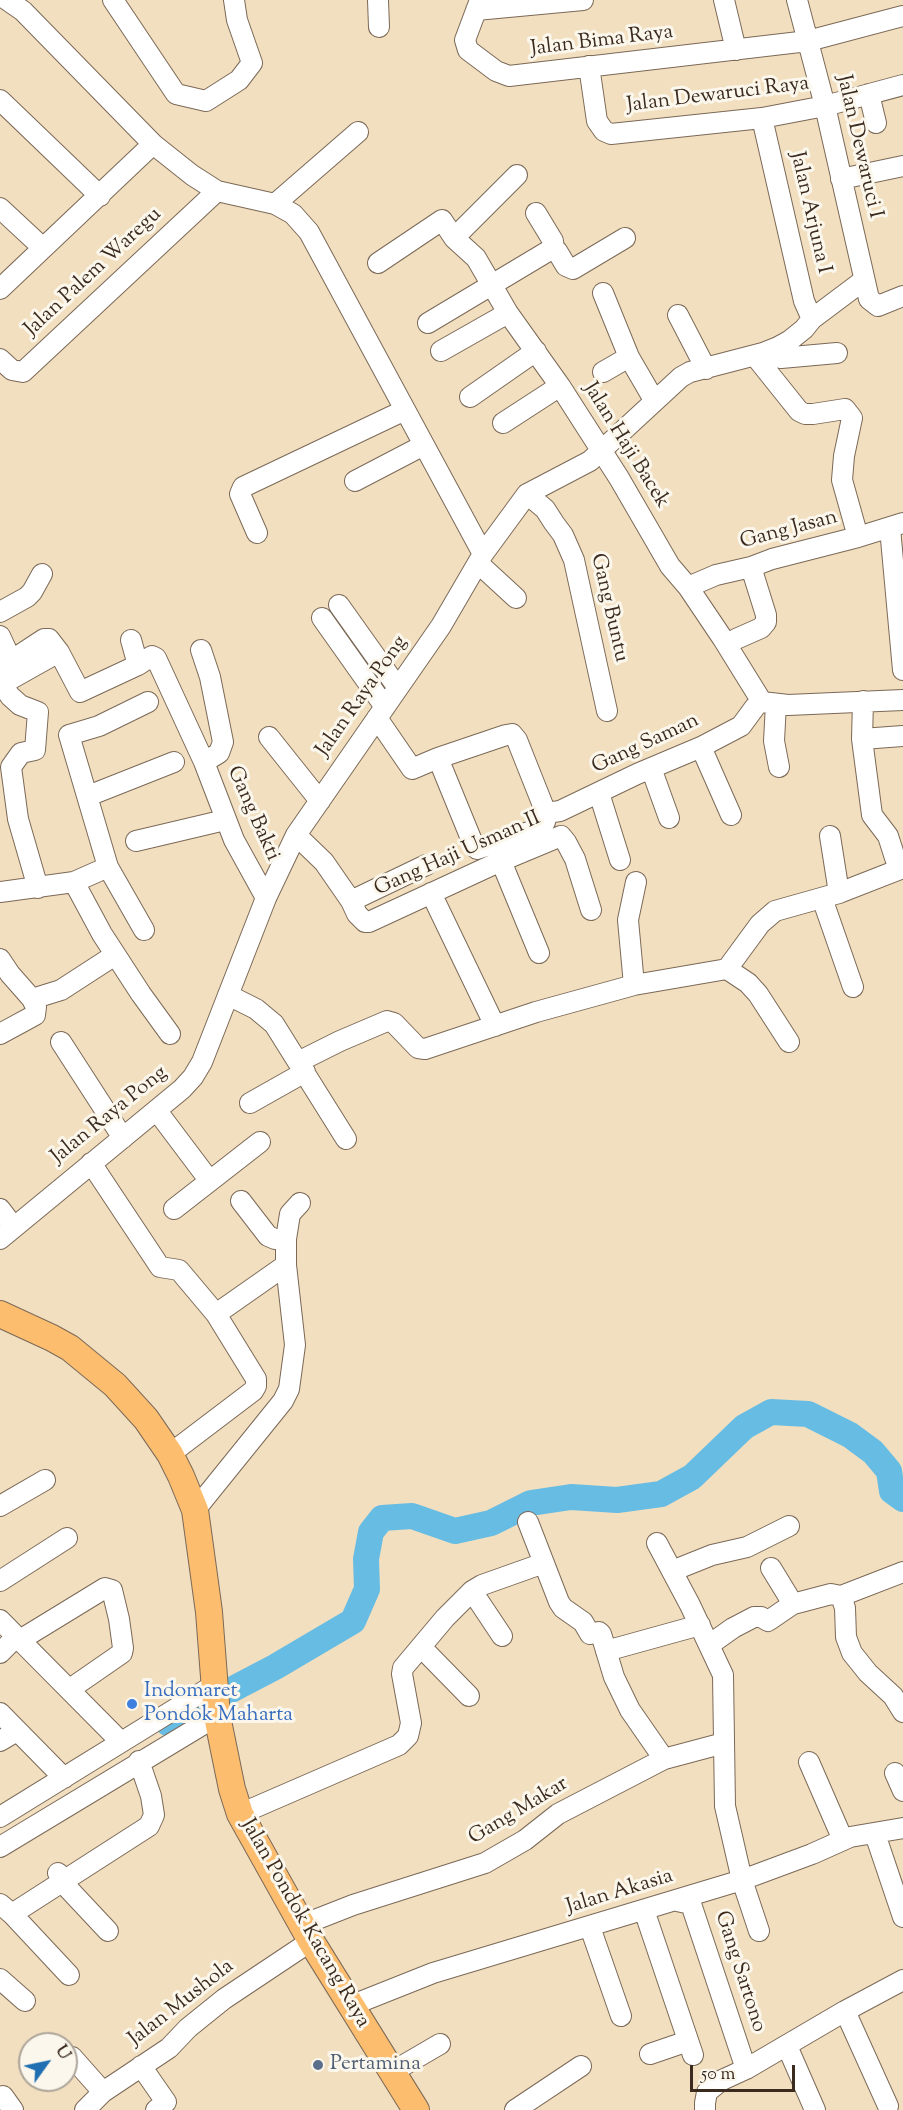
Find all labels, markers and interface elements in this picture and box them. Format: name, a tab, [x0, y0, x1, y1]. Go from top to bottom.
street label: Jalan Bima Raya	[529, 21, 675, 63]
street label: Jalan Dewaruci Raya	[625, 72, 811, 120]
street label: Jalan Dewaruci I	[829, 73, 887, 221]
street label: Jalan Arjuna I	[783, 150, 835, 276]
street label: Jalan Palem Waregu	[20, 203, 168, 343]
street label: Jalan Haji Bacek	[576, 378, 674, 514]
street label: Gang Jasan	[737, 506, 841, 556]
street label: Gang Buntu	[583, 551, 633, 665]
street label: Jalan Raya Pong	[312, 632, 414, 762]
street label: Gang Saman	[588, 709, 704, 781]
street label: Gang Bakti	[220, 763, 284, 865]
street label: Gang Haji Usman II	[371, 807, 545, 903]
street label: Jalan Raya Pong	[47, 1061, 173, 1171]
place label: Indomaret Pondok Maharta	[144, 1679, 293, 1729]
marker: Indomaret Pondok Maharta	[125, 1697, 139, 1711]
street label: Gang Makar	[465, 1772, 573, 1852]
street label: Jalan Pondok Kacang Raya	[234, 1815, 374, 2033]
street label: Jalan Akasia	[564, 1865, 676, 1921]
street label: Gang Sartono	[708, 1908, 770, 2036]
street label: Jalan Mushola	[124, 1955, 240, 2053]
north arrow	[18, 2032, 78, 2092]
text: U	[49, 2041, 75, 2065]
place label: Pertamina	[330, 2052, 421, 2078]
scale bar	[693, 2053, 798, 2091]
marker: Pertamina	[311, 2058, 325, 2072]
text: 50 m	[701, 2062, 735, 2088]

